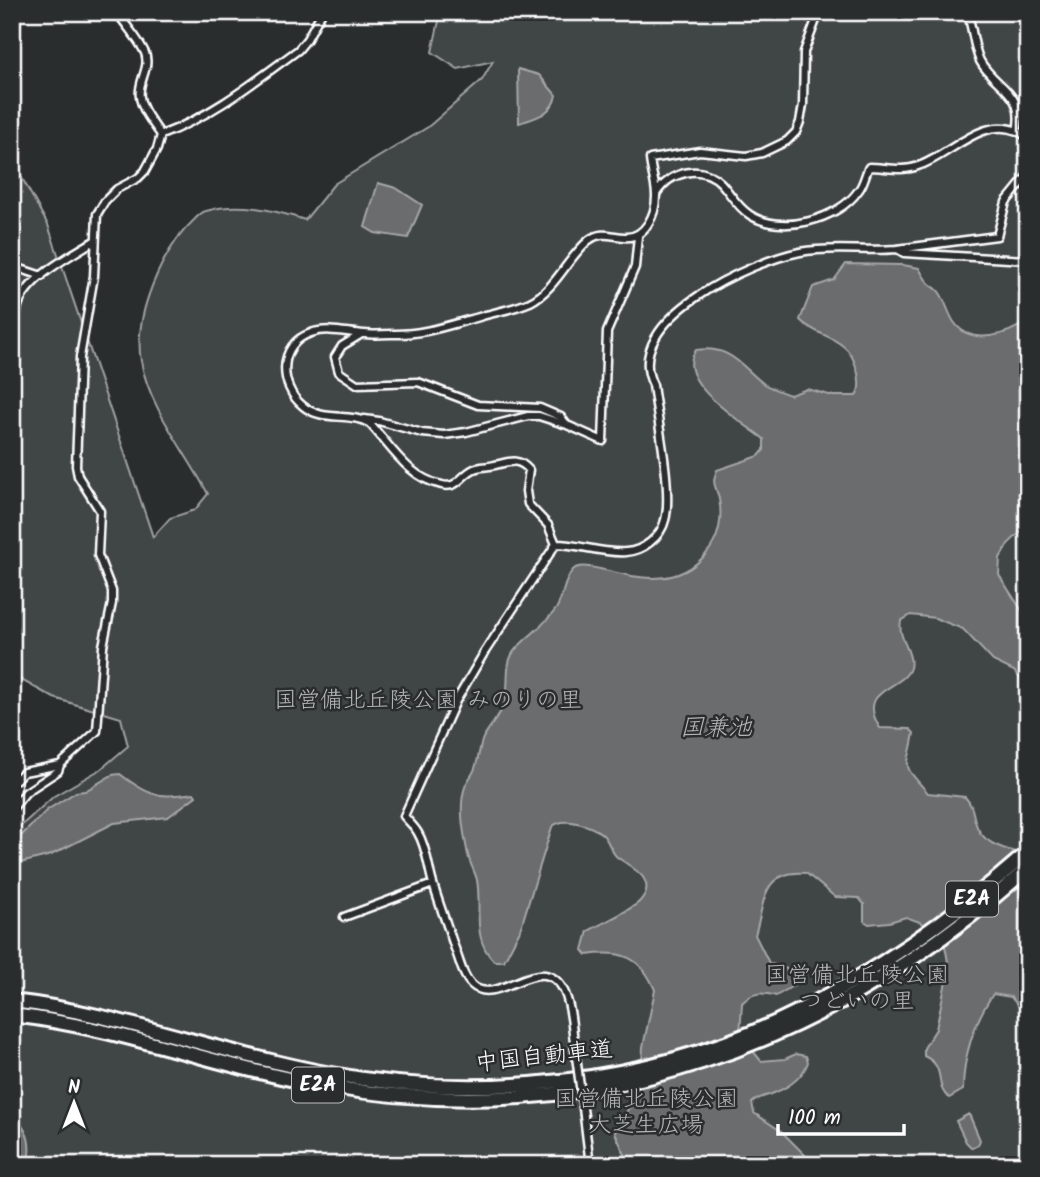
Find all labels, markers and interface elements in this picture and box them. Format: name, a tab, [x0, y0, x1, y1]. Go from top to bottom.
park label: 国営備北丘陵公園 みのりの里	[274, 683, 582, 719]
water label: 国兼池	[680, 709, 753, 748]
road number: E2A	[946, 881, 998, 916]
park label: 国営備北丘陵公園 つどいの里	[765, 958, 949, 1020]
street label: 中国自動車道	[473, 1032, 615, 1082]
north arrow	[38, 1068, 108, 1138]
road number: E2A	[292, 1068, 344, 1102]
text: N	[68, 1073, 80, 1103]
park label: 国営備北丘陵公園 大芝生広場	[554, 1082, 738, 1144]
scale bar	[778, 1093, 904, 1137]
text: 100 m	[788, 1102, 841, 1135]

